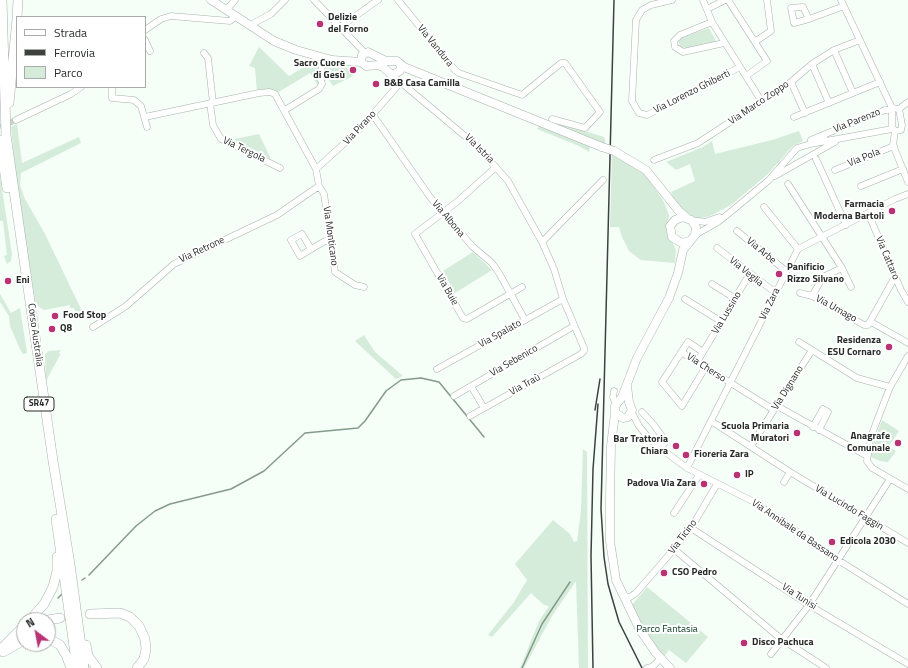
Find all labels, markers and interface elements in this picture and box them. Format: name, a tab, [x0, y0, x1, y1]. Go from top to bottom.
place label: Delizie del Forno	[328, 12, 369, 36]
legend	[16, 16, 146, 88]
marker: Delizie del Forno	[315, 19, 325, 29]
text: Strada	[54, 23, 87, 42]
street label: Via Vandura	[415, 23, 455, 69]
text: Ferrovia	[54, 43, 95, 62]
place label: Sacro Cuore di Gesù	[294, 58, 345, 82]
text: Parco	[54, 63, 83, 82]
marker: Sacro Cuore di Gesù	[348, 65, 358, 75]
street label: Via Lorenzo Ghiberti	[652, 68, 732, 116]
place label: B&B Casa Camilla	[384, 78, 460, 90]
street label: Via Marco Zoppo	[727, 78, 791, 128]
marker: B&B Casa Camilla	[371, 79, 381, 89]
street label: Via Parenzo	[832, 106, 882, 136]
street label: Via Pirano	[341, 108, 379, 148]
street label: Via Istria	[462, 132, 496, 166]
street label: Via Tergola	[221, 135, 267, 165]
street label: Via Pola	[846, 146, 882, 170]
street label: Via Albona	[429, 198, 467, 240]
place label: Farmacia Moderna Bartoli	[814, 199, 884, 222]
street label: Via Monticano	[320, 206, 340, 266]
marker: Farmacia Moderna Bartoli	[887, 206, 897, 216]
street label: Via Retrone	[177, 234, 227, 266]
street label: Via Cattaro	[872, 234, 902, 282]
street label: Via Arbe	[744, 235, 778, 267]
street label: Via Veglia	[727, 255, 765, 289]
place label: Panificio Rizzo Silvano	[787, 262, 844, 286]
marker: Panificio Rizzo Silvano	[774, 269, 784, 279]
street label: Via Buie	[433, 272, 461, 308]
place label: Eni	[16, 275, 30, 287]
marker: Eni	[3, 276, 13, 286]
street label: Via Zara	[757, 286, 783, 322]
street label: Via Lussino	[710, 290, 744, 336]
street label: Via Umago	[813, 293, 859, 325]
street label: Corso Australia	[25, 303, 45, 367]
place label: Food Stop	[63, 310, 106, 322]
marker: Food Stop	[50, 311, 60, 321]
street label: Via Spalato	[477, 317, 523, 351]
place label: Q8	[60, 323, 72, 335]
marker: Q8	[47, 324, 57, 334]
place label: Residenza ESU Cornaro	[827, 335, 881, 358]
marker: Residenza ESU Cornaro	[884, 342, 894, 352]
street label: Via Sebenico	[488, 343, 540, 379]
street label: Via Cherso	[684, 351, 728, 385]
street label: Via Dignano	[770, 364, 806, 412]
street label: Via Traù	[507, 372, 543, 398]
road number: SR47	[24, 397, 54, 411]
place label: Scuola Primaria Muratori	[721, 421, 789, 444]
marker: Scuola Primaria Muratori	[792, 428, 802, 438]
place label: Anagrafe Comunale	[847, 431, 890, 454]
place label: Bar Trattoria Chiara	[613, 434, 668, 458]
marker: Anagrafe Comunale	[893, 438, 903, 448]
marker: Bar Trattoria Chiara	[671, 441, 681, 451]
place label: Fioreria Zara	[694, 449, 749, 461]
marker: Fioreria Zara	[681, 450, 691, 460]
place label: IP	[745, 469, 754, 481]
marker: IP	[732, 470, 742, 480]
place label: Padova Via Zara	[627, 478, 696, 490]
marker: Padova Via Zara	[699, 479, 709, 489]
street label: Via Lucindo Faggin	[813, 483, 885, 533]
street label: Via Annibale da Bassano	[749, 497, 841, 565]
street label: Via Ticino	[666, 517, 700, 557]
place label: Edicola 2030	[840, 536, 896, 548]
marker: Edicola 2030	[827, 537, 837, 547]
place label: CSO Pedro	[672, 567, 717, 579]
marker: CSO Pedro	[659, 568, 669, 578]
street label: Via Tunisi	[779, 581, 819, 613]
north arrow	[16, 612, 56, 652]
text: N	[23, 614, 38, 631]
park label: Parco Fantasia	[636, 624, 698, 636]
place label: Disco Pachuca	[752, 637, 814, 649]
marker: Disco Pachuca	[739, 638, 749, 648]

